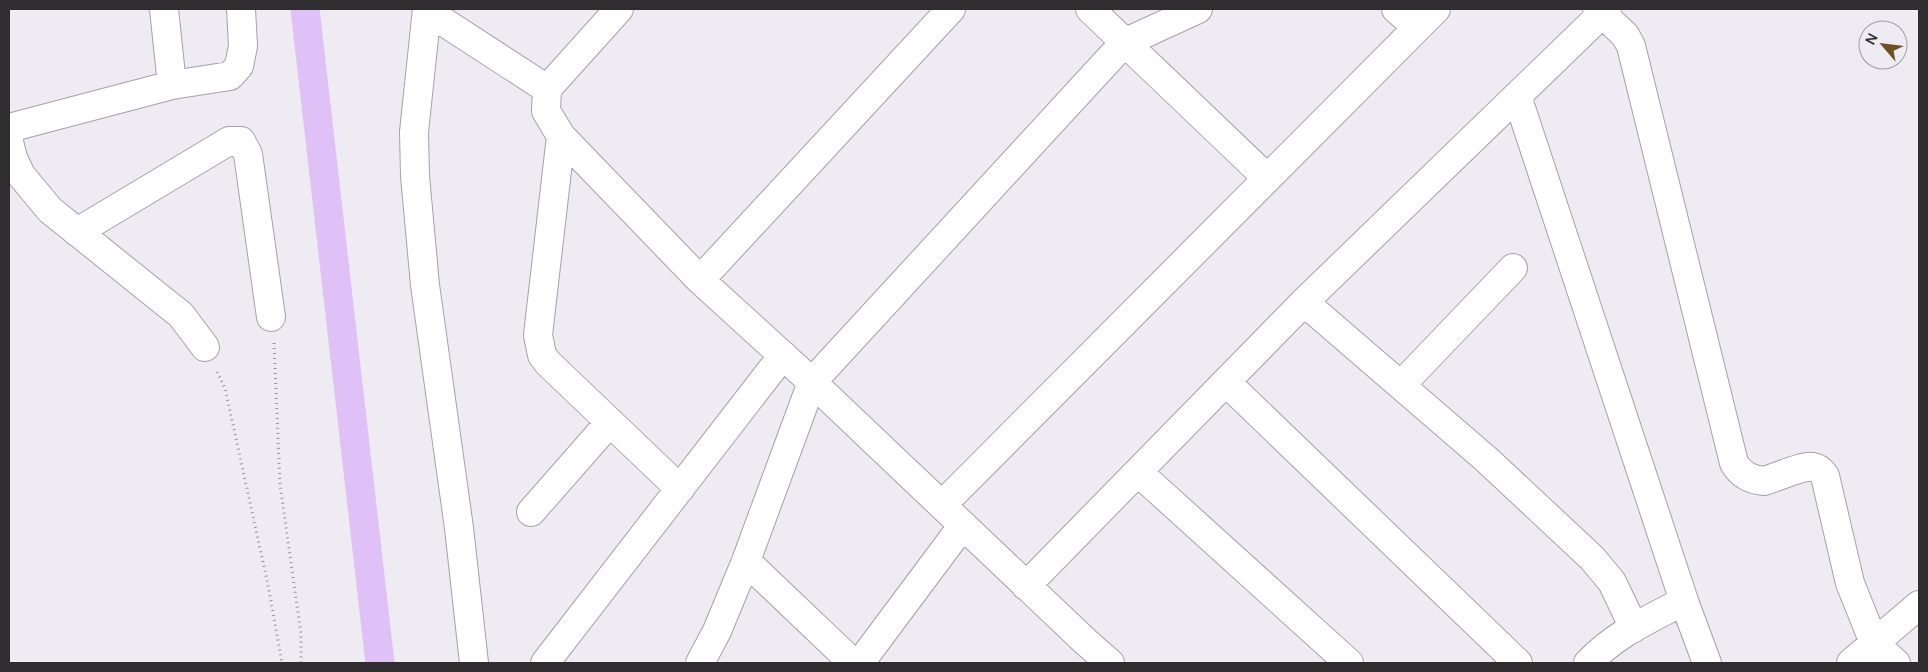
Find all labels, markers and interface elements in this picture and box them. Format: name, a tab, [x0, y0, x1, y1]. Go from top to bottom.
north arrow	[1858, 20, 1908, 70]
text: N	[1860, 30, 1882, 48]

